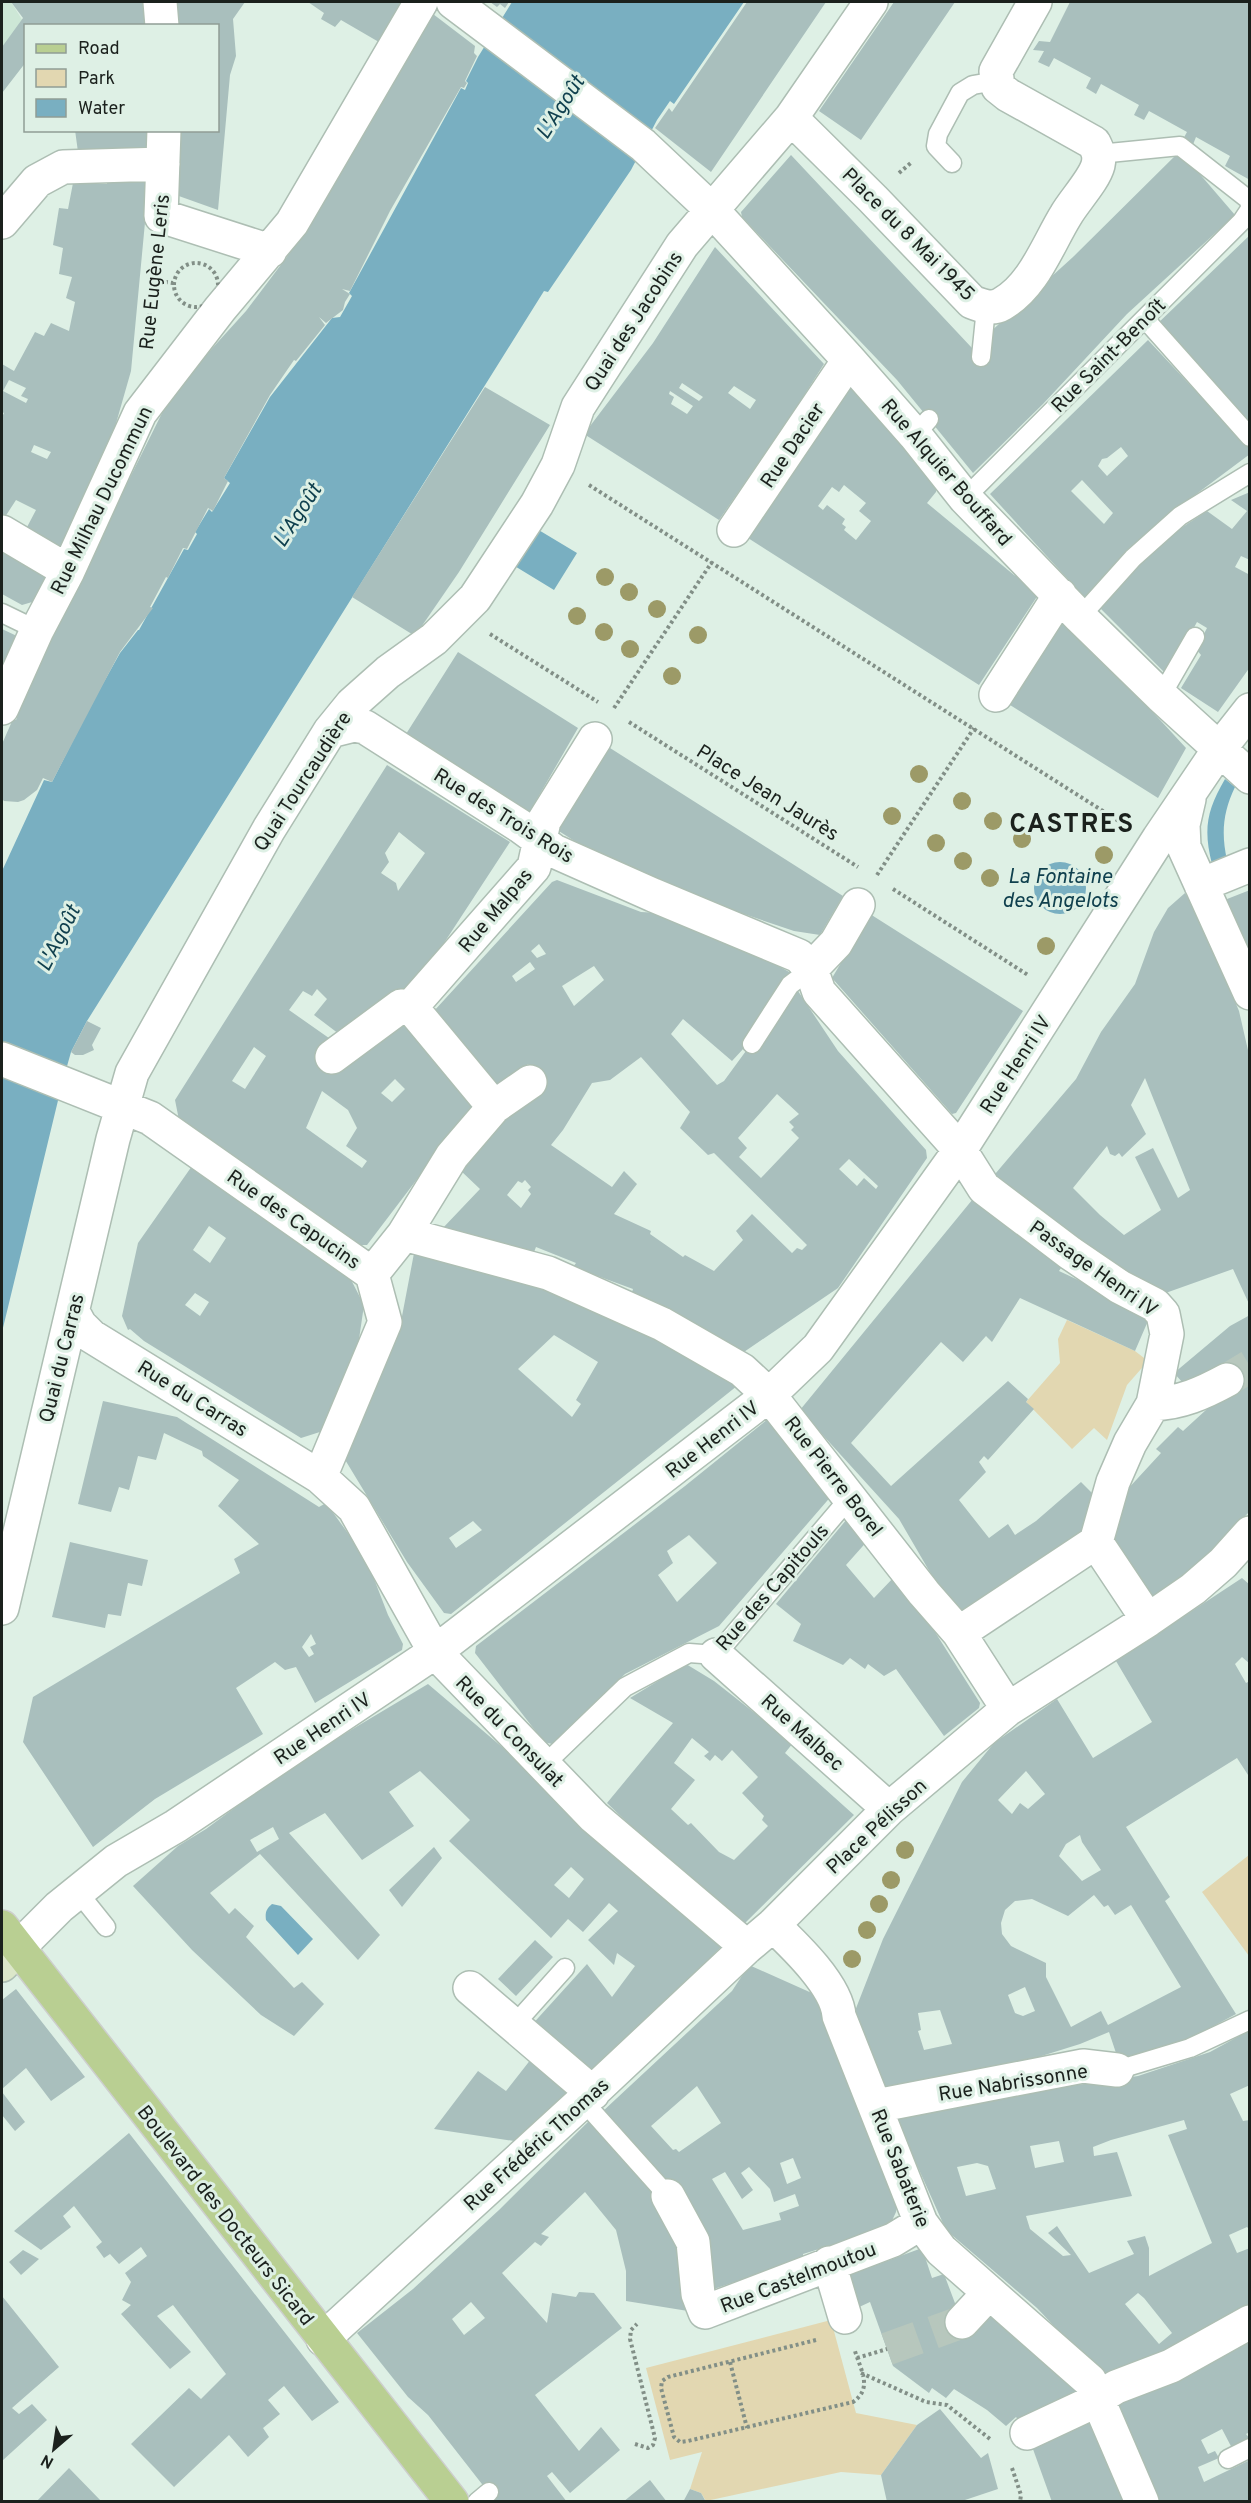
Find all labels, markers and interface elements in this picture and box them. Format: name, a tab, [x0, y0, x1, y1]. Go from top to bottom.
legend	[24, 24, 219, 132]
text: Road	[78, 38, 120, 61]
text: Park	[78, 68, 115, 91]
water label: L'Agoût	[531, 70, 593, 145]
text: Water	[78, 98, 125, 121]
street label: Place du 8 Mai 1945	[835, 163, 980, 308]
street label: Rue Eugène Leris	[135, 193, 177, 351]
street label: Quai des Jacobins	[580, 247, 690, 397]
street label: Rue Saint-Benoît	[1046, 293, 1172, 419]
street label: Rue Alquier Bouffard	[874, 394, 1017, 552]
street label: Rue Dacier	[756, 398, 832, 494]
street label: Rue Milhau Ducommun	[46, 402, 160, 599]
water label: L'Agoût	[268, 478, 330, 553]
street label: Quai Tourcaudière	[249, 707, 359, 857]
street label: Place Jean Jaurès	[691, 739, 843, 848]
street label: Rue des Trois Rois	[428, 763, 578, 870]
district label: CASTRES	[1009, 809, 1135, 842]
street label: Rue Malpas	[454, 864, 539, 959]
water label: La Fontaine des Angelots	[1002, 864, 1119, 915]
water label: L'Agoût	[31, 900, 88, 976]
street label: Rue Henri IV	[975, 1011, 1058, 1119]
street label: Rue des Capucins	[221, 1165, 365, 1276]
street label: Passage Henri IV	[1023, 1216, 1162, 1324]
street label: Quai du Carras	[34, 1291, 92, 1426]
street label: Rue du Carras	[132, 1355, 252, 1444]
street label: Rue Henri IV	[661, 1396, 765, 1485]
street label: Rue Pierre Borel	[777, 1412, 888, 1543]
street label: Rue des Capitouls	[711, 1519, 836, 1657]
street label: Rue du Consulat	[449, 1671, 568, 1794]
street label: Rue Henri IV	[269, 1687, 377, 1772]
street label: Rue Malbec	[754, 1689, 849, 1778]
street label: Place Pélisson	[821, 1774, 933, 1881]
street label: Rue Nabrissonne	[937, 2059, 1090, 2109]
street label: Rue Frédéric Thomas	[459, 2073, 616, 2218]
street label: Boulevard des Docteurs Sicard	[130, 2101, 319, 2332]
street label: Rue Sabaterie	[864, 2106, 935, 2232]
street label: Rue Castelmoutou	[717, 2237, 880, 2321]
north arrow	[24, 2419, 84, 2479]
text: N	[38, 2449, 58, 2472]

